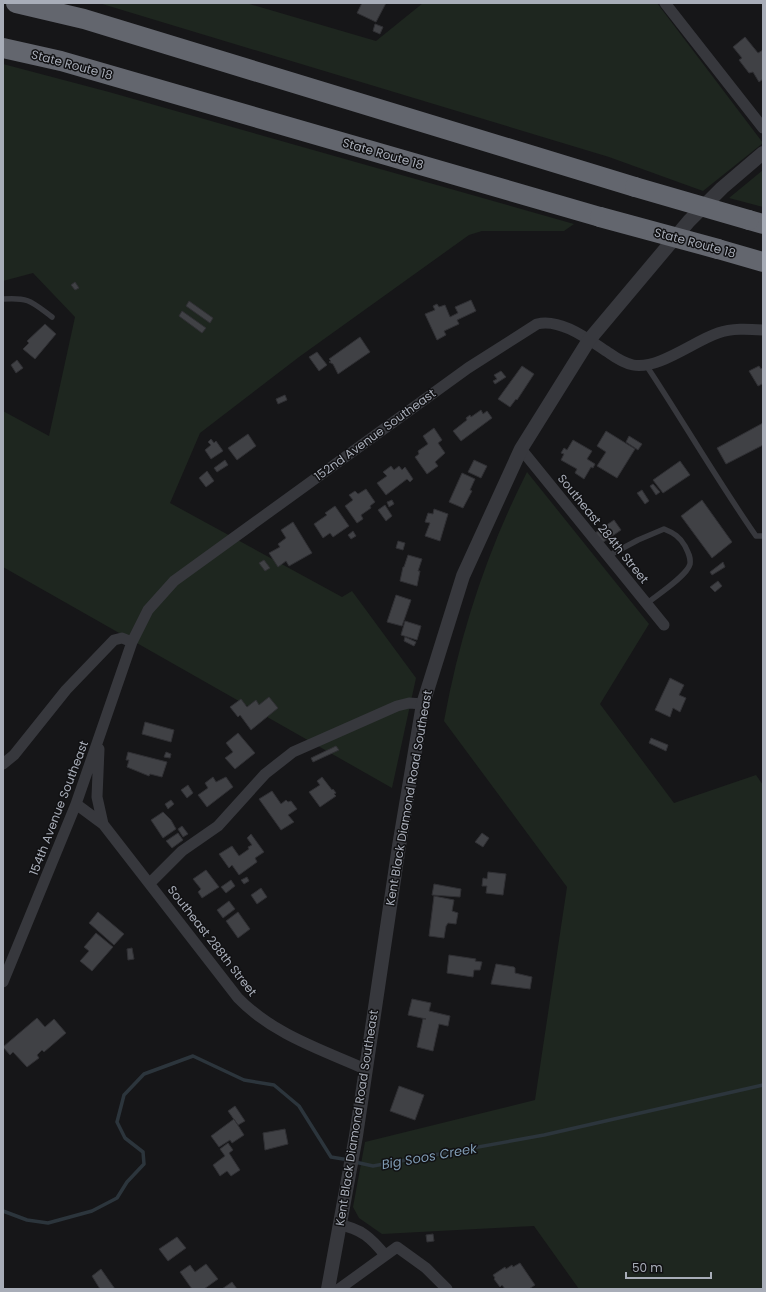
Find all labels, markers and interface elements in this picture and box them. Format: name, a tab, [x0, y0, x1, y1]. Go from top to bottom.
street label: State Route 18	[30, 45, 115, 84]
street label: State Route 18	[341, 134, 426, 173]
street label: State Route 18	[653, 223, 738, 262]
street label: 152nd Avenue Southeast	[311, 385, 439, 484]
street label: Southeast 284th Street	[554, 470, 653, 587]
street label: Kent Black Diamond Road Southeast	[381, 689, 436, 907]
street label: 154th Avenue Southeast	[25, 738, 92, 878]
street label: Southeast 288th Street	[164, 882, 261, 1000]
street label: Kent Black Diamond Road Southeast	[331, 1009, 382, 1227]
water label: Big Soos Creek	[380, 1139, 479, 1174]
scale bar	[626, 1254, 711, 1280]
text: 50 m	[632, 1259, 663, 1276]

